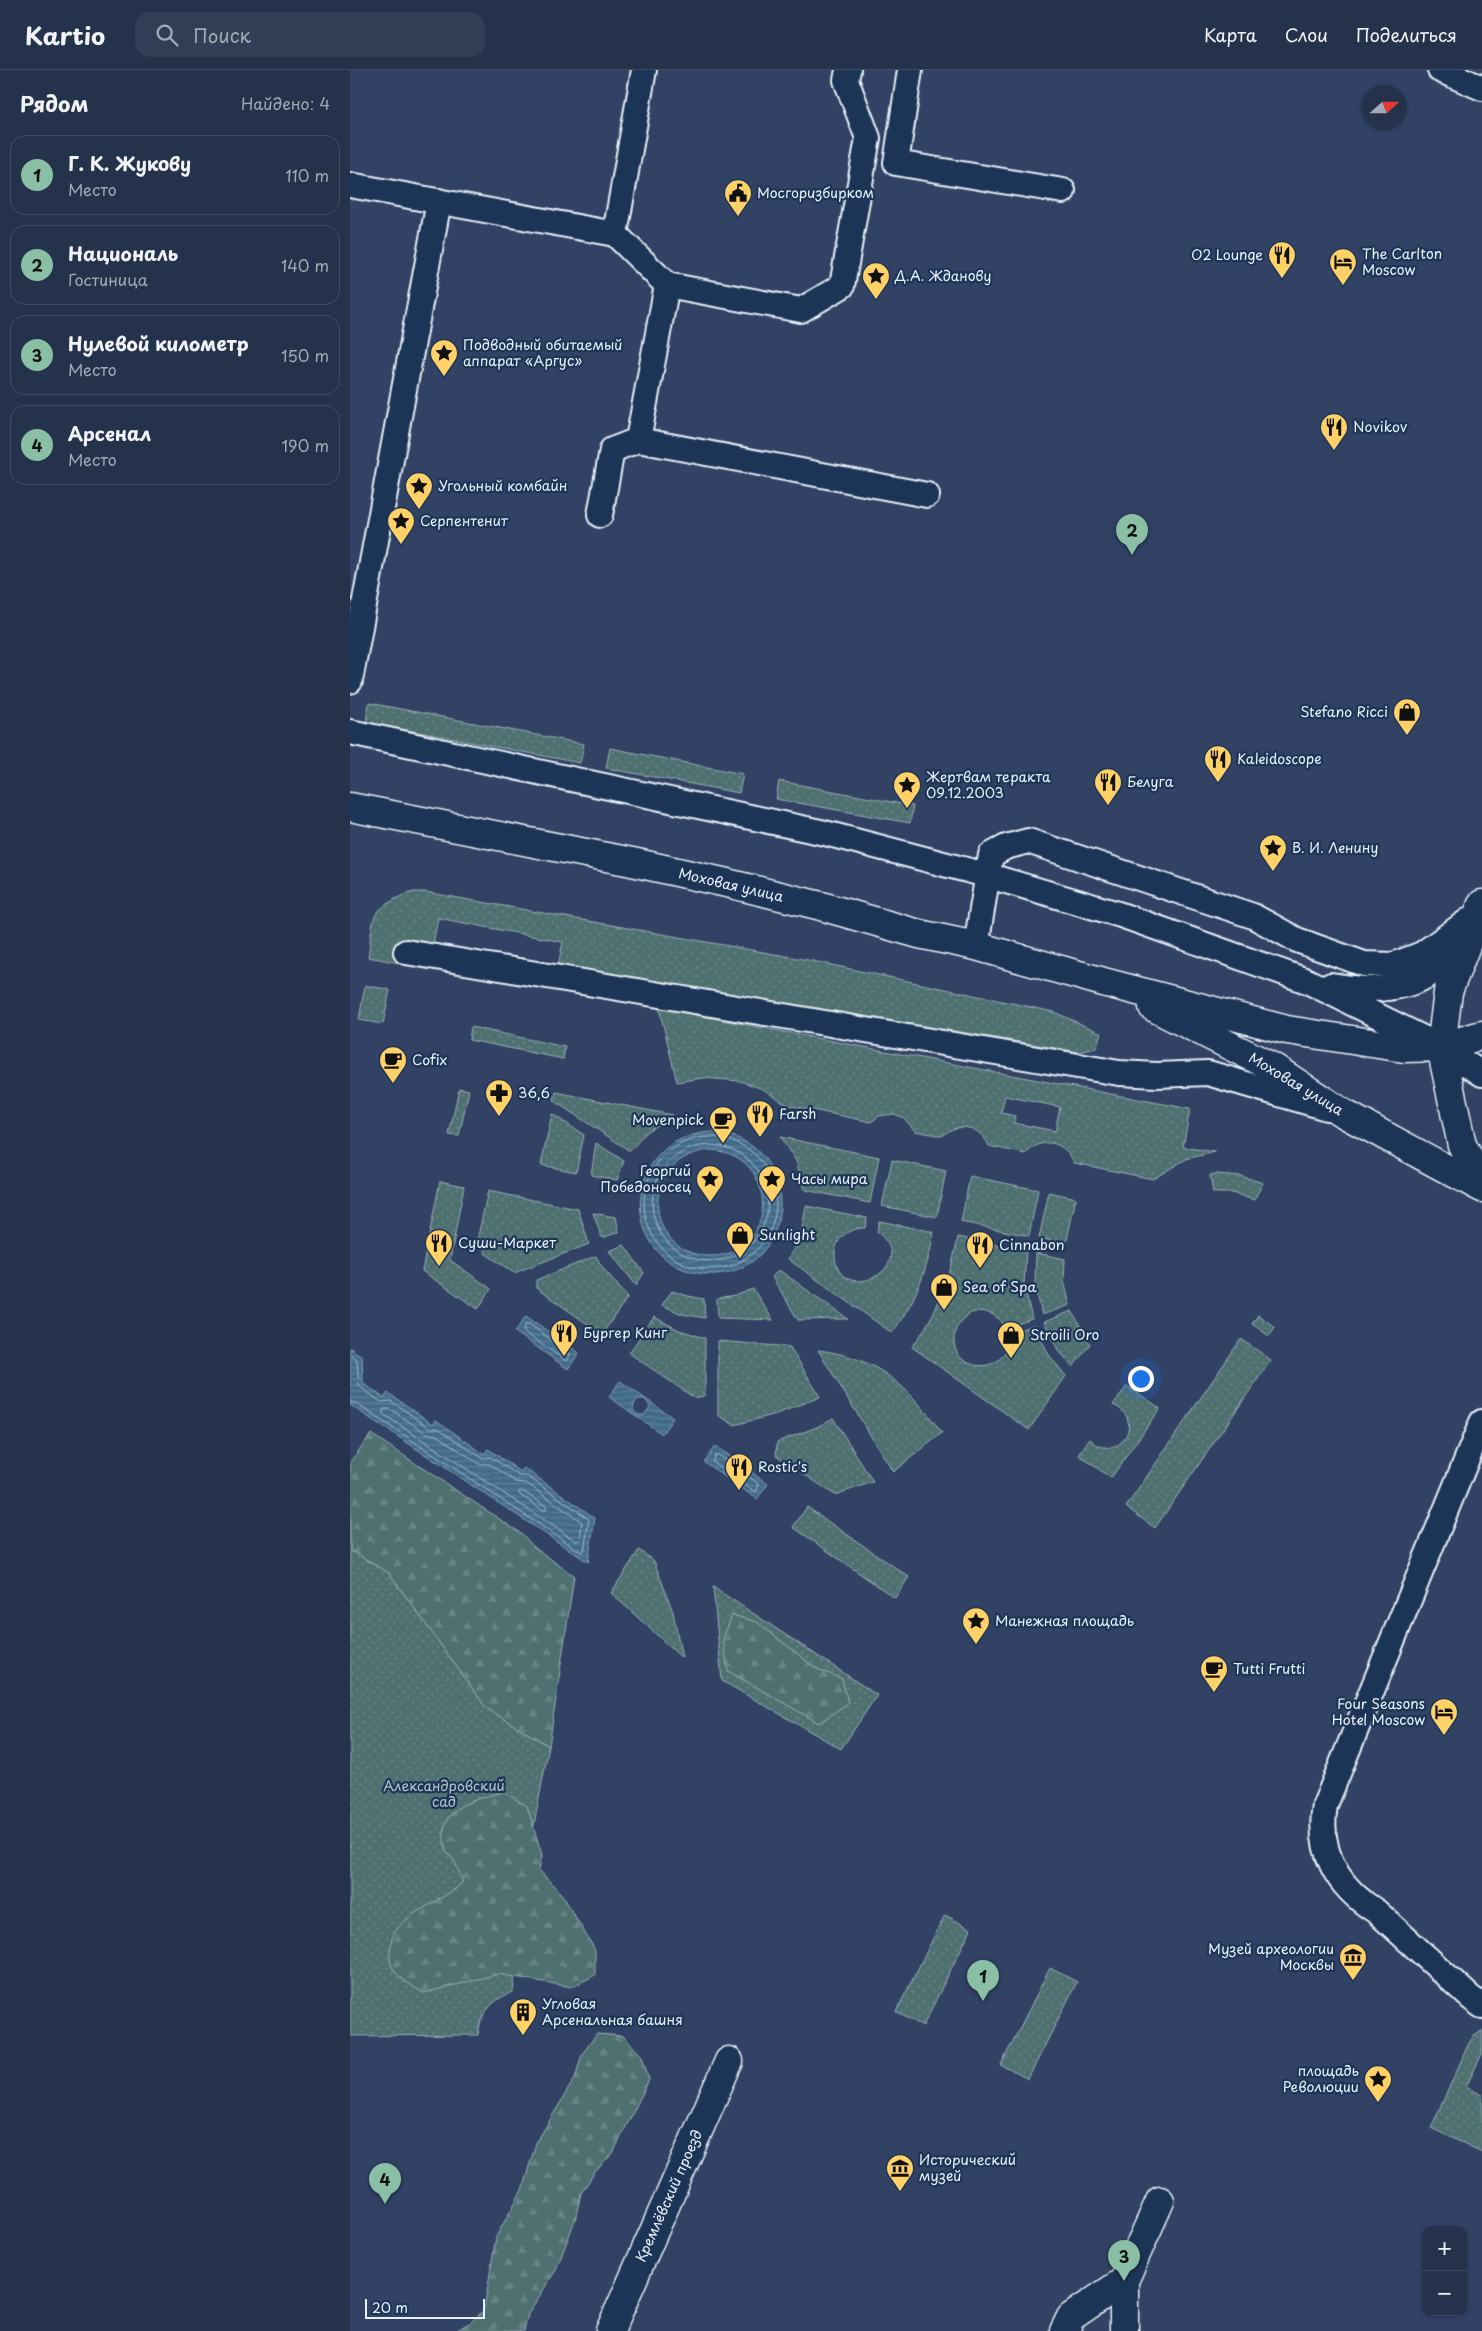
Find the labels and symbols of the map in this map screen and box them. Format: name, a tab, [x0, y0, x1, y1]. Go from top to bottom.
north arrow	[1362, 85, 1407, 130]
public building icon: Мосгоризбирком	[723, 178, 753, 217]
place label: Мосгоризбирком	[757, 182, 874, 203]
restaurant icon: O2 Lounge	[1267, 240, 1297, 279]
place label: The Carlton Moscow	[1362, 243, 1442, 280]
place label: O2 Lounge	[1191, 244, 1263, 265]
hotel icon: The Carlton Moscow	[1328, 247, 1358, 286]
place icon: Д.А. Жданову	[861, 261, 891, 300]
place label: Д.А. Жданову	[894, 265, 991, 286]
place label: Подводный обитаемый аппарат «Аргус»	[463, 334, 622, 371]
place icon: Подводный обитаемый аппарат «Аргус»	[429, 338, 459, 377]
restaurant icon: Novikov	[1319, 412, 1349, 451]
place label: Novikov	[1353, 416, 1407, 437]
place icon: Угольный комбайн	[404, 471, 434, 510]
place label: Угольный комбайн	[438, 475, 567, 496]
place icon: Серпентенит	[386, 506, 416, 545]
place label: Серпентенит	[420, 510, 509, 531]
pin: 2	[1116, 514, 1148, 555]
shop icon: Stefano Ricci	[1392, 697, 1422, 736]
place label: Stefano Ricci	[1300, 701, 1388, 722]
restaurant icon: Kaleidoscope	[1203, 744, 1233, 783]
place label: Kaleidoscope	[1237, 748, 1322, 769]
place label: Жертвам теракта 09.12.2003	[926, 766, 1051, 803]
restaurant icon: Белуга	[1093, 767, 1123, 806]
place icon: Жертвам теракта 09.12.2003	[892, 770, 922, 809]
place label: Белуга	[1127, 771, 1174, 792]
place icon: В. И. Ленину	[1258, 833, 1288, 872]
place label: В. И. Ленину	[1292, 837, 1378, 858]
street label: Моховая улица	[677, 862, 786, 907]
cafe icon: Cofix	[378, 1045, 408, 1084]
street label: Моховая улица	[1245, 1047, 1348, 1120]
place label: Cofix	[412, 1049, 448, 1070]
pharmacy icon: 36,6	[484, 1078, 514, 1117]
place label: 36,6	[518, 1082, 550, 1103]
restaurant icon: Farsh	[745, 1099, 775, 1138]
place label: Farsh	[779, 1103, 816, 1124]
cafe icon: Movenpick	[708, 1105, 738, 1144]
place label: Movenpick	[632, 1109, 704, 1130]
place label: Георгий Победоносец	[600, 1160, 691, 1197]
place icon: Георгий Победоносец	[695, 1164, 725, 1203]
place icon: Часы мира	[757, 1164, 787, 1203]
place label: Часы мира	[791, 1168, 868, 1189]
shop icon: Sunlight	[725, 1220, 755, 1259]
place label: Sunlight	[759, 1224, 816, 1245]
restaurant icon: Суши-Маркет	[424, 1228, 454, 1267]
restaurant icon: Cinnabon	[965, 1230, 995, 1269]
place label: Суши-Маркет	[458, 1232, 556, 1253]
place label: Cinnabon	[999, 1234, 1064, 1255]
shop icon: Sea of Spa	[929, 1272, 959, 1311]
place label: Sea of Spa	[963, 1276, 1037, 1297]
restaurant icon: Бургер Кинг	[549, 1318, 579, 1357]
shop icon: Stroili Oro	[996, 1320, 1026, 1359]
place label: Бургер Кинг	[583, 1322, 668, 1343]
place label: Stroili Oro	[1030, 1324, 1100, 1345]
your location	[1128, 1366, 1154, 1392]
restaurant icon: Rostic's	[724, 1452, 754, 1491]
place label: Rostic's	[758, 1456, 807, 1477]
place icon: Манежная площадь	[961, 1606, 991, 1645]
place label: Манежная площадь	[995, 1610, 1134, 1631]
cafe icon: Tutti Frutti	[1199, 1654, 1229, 1693]
place label: Tutti Frutti	[1233, 1658, 1306, 1679]
place label: Four Seasons Hotel Moscow	[1332, 1693, 1425, 1730]
hotel icon: Four Seasons Hotel Moscow	[1429, 1697, 1459, 1736]
park label: Александровский сад	[383, 1775, 505, 1812]
place label: Музей археологии Москвы	[1208, 1938, 1334, 1975]
museum icon: Музей археологии Москвы	[1338, 1942, 1368, 1981]
pin: 1	[967, 1960, 999, 2001]
place label: Угловая Арсенальная башня	[542, 1993, 683, 2030]
building icon: Угловая Арсенальная башня	[508, 1997, 538, 2036]
place label: площадь Революции	[1283, 2060, 1359, 2097]
place icon: площадь Революции	[1363, 2064, 1393, 2103]
street label: Кремлёвский проезд	[630, 2126, 707, 2265]
place label: Исторический музей	[919, 2149, 1016, 2186]
museum icon: Исторический музей	[885, 2153, 915, 2192]
pin: 4	[369, 2163, 401, 2204]
pin: 3	[1108, 2240, 1140, 2281]
scale bar	[365, 2296, 485, 2319]

